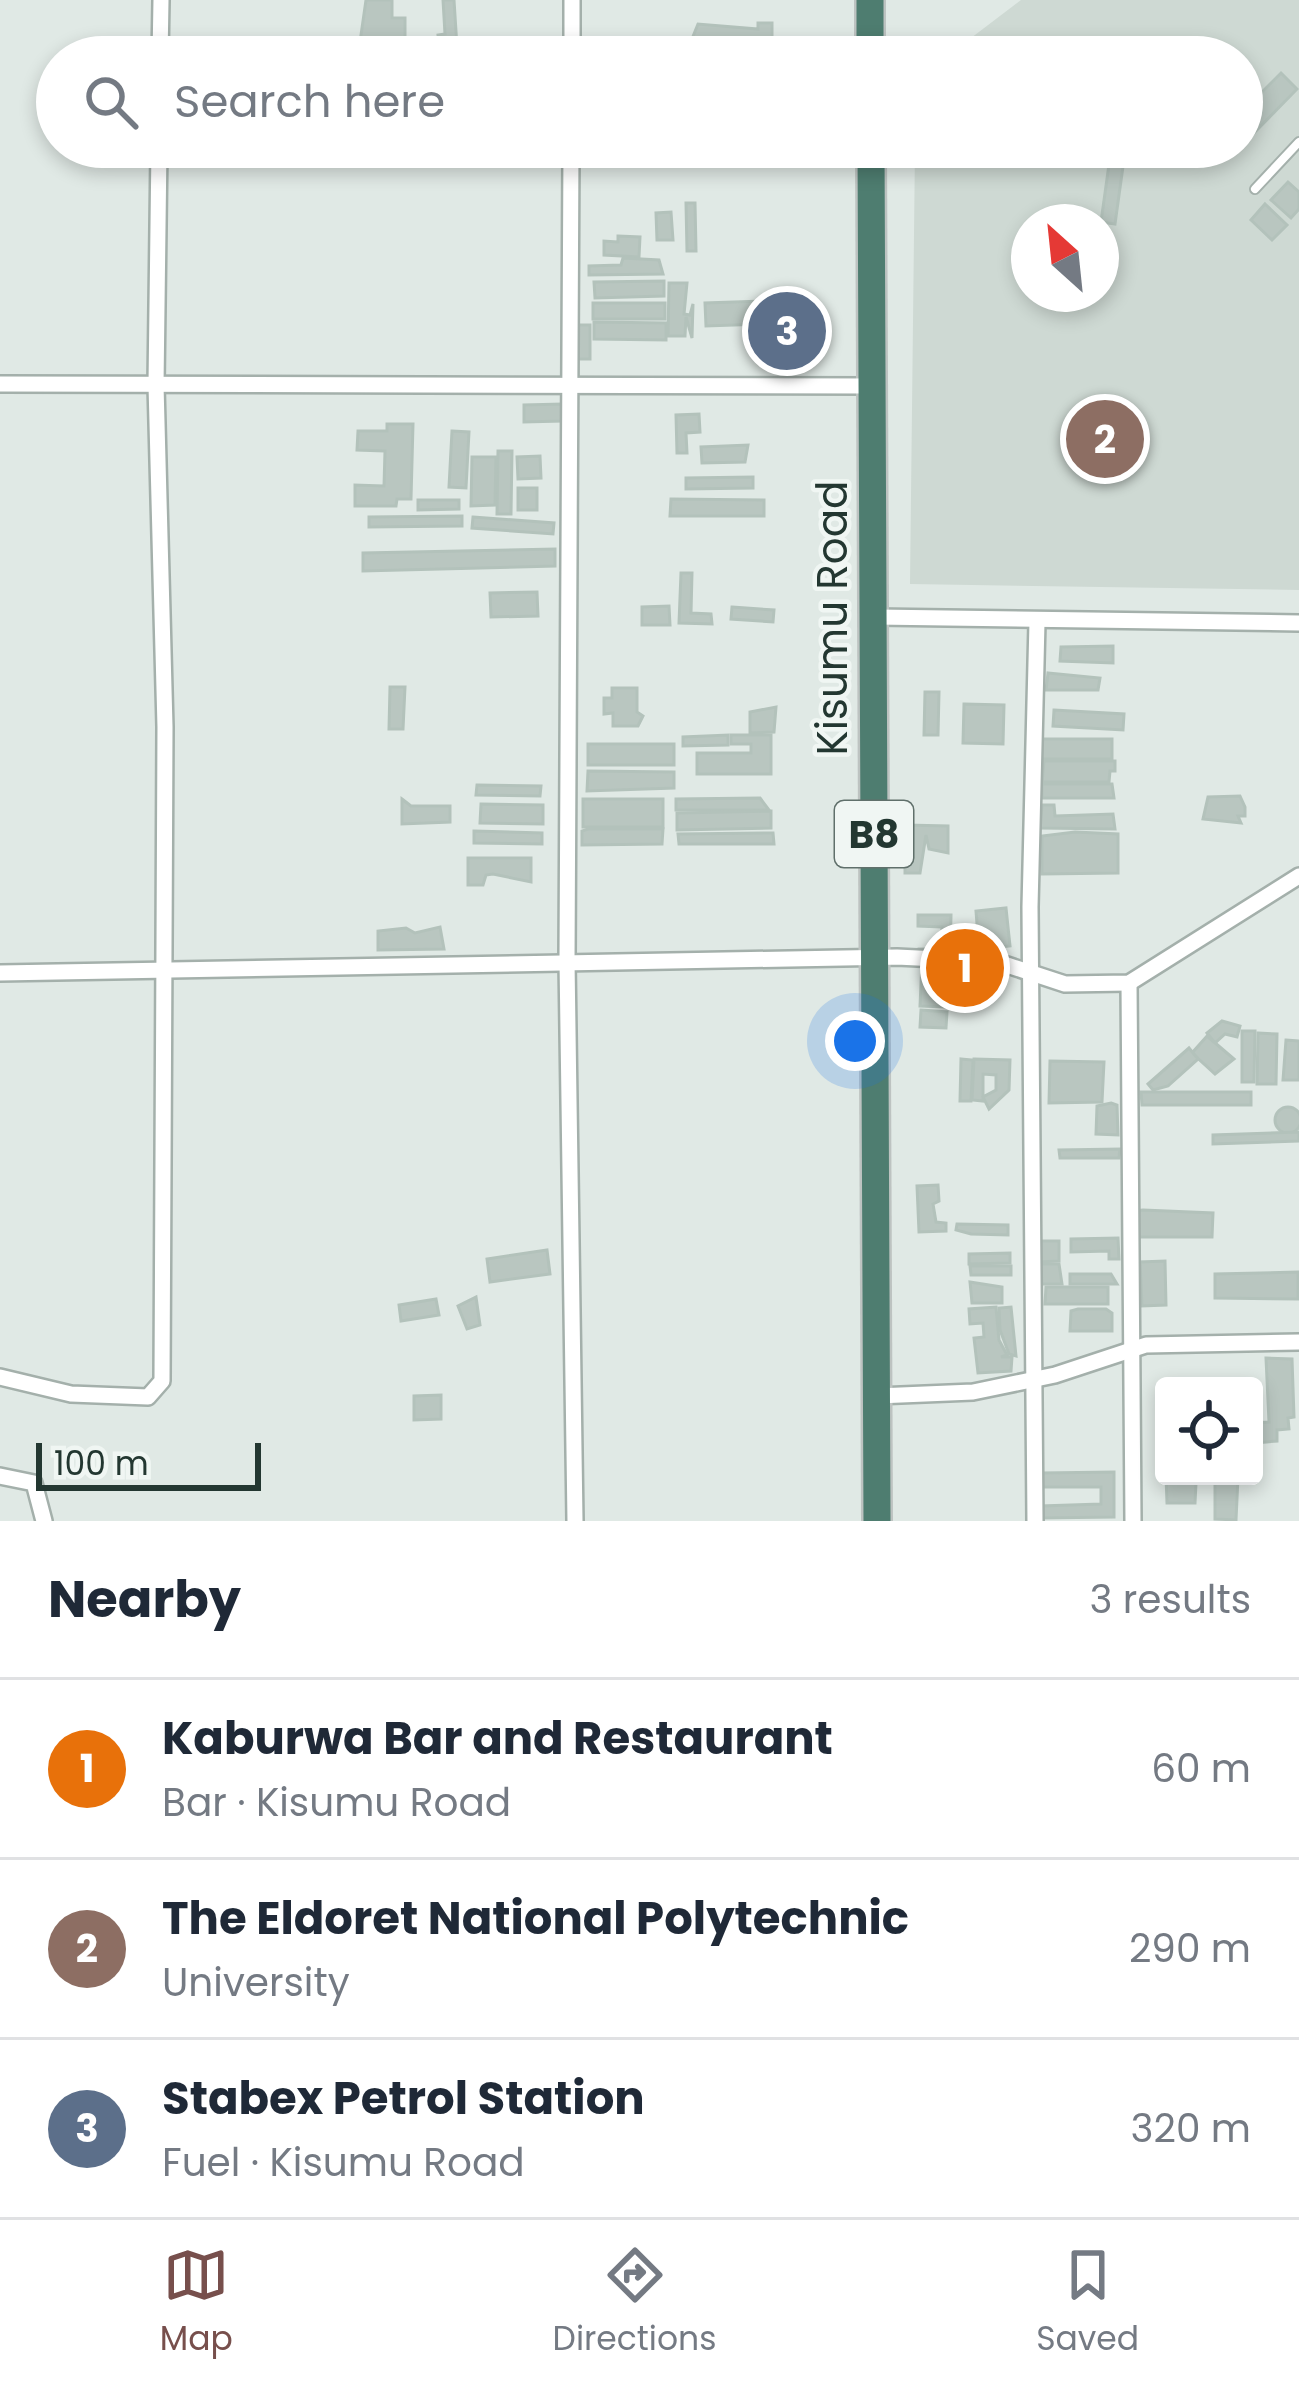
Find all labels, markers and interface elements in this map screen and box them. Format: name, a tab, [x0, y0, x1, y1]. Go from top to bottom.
search box	[36, 36, 1263, 168]
icon: search	[78, 69, 144, 135]
text: Search here	[174, 70, 445, 133]
north arrow	[1011, 204, 1119, 312]
pin: 3	[748, 286, 826, 376]
pin: 2	[1066, 394, 1144, 484]
street label: Kisumu Road	[803, 481, 862, 755]
road number: B8	[835, 801, 913, 867]
pin: 1	[926, 923, 1004, 1013]
your location	[825, 1011, 885, 1071]
map controls	[1155, 1377, 1263, 1485]
button: locate	[1155, 1377, 1263, 1485]
scale bar	[36, 1437, 261, 1490]
text: 100 m	[54, 1440, 149, 1487]
text: Nearby	[48, 1563, 241, 1635]
text: 3 results	[1089, 1572, 1251, 1627]
text: Kaburwa Bar and Restaurant	[162, 1707, 833, 1770]
text: 1	[80, 1741, 94, 1796]
text: 60 m	[1151, 1741, 1251, 1796]
text: Bar · Kisumu Road	[162, 1775, 511, 1830]
text: The Eldoret National Polytechnic	[162, 1887, 909, 1950]
text: 2	[76, 1921, 98, 1976]
text: 290 m	[1129, 1921, 1251, 1976]
text: University	[162, 1955, 350, 2010]
text: Stabex Petrol Station	[162, 2067, 645, 2130]
text: 3	[75, 2101, 99, 2156]
text: 320 m	[1131, 2101, 1251, 2156]
text: Fuel · Kisumu Road	[162, 2135, 525, 2190]
tab: Map	[160, 2242, 233, 2364]
tab: Directions	[553, 2242, 716, 2364]
tab: Saved	[1036, 2242, 1139, 2364]

